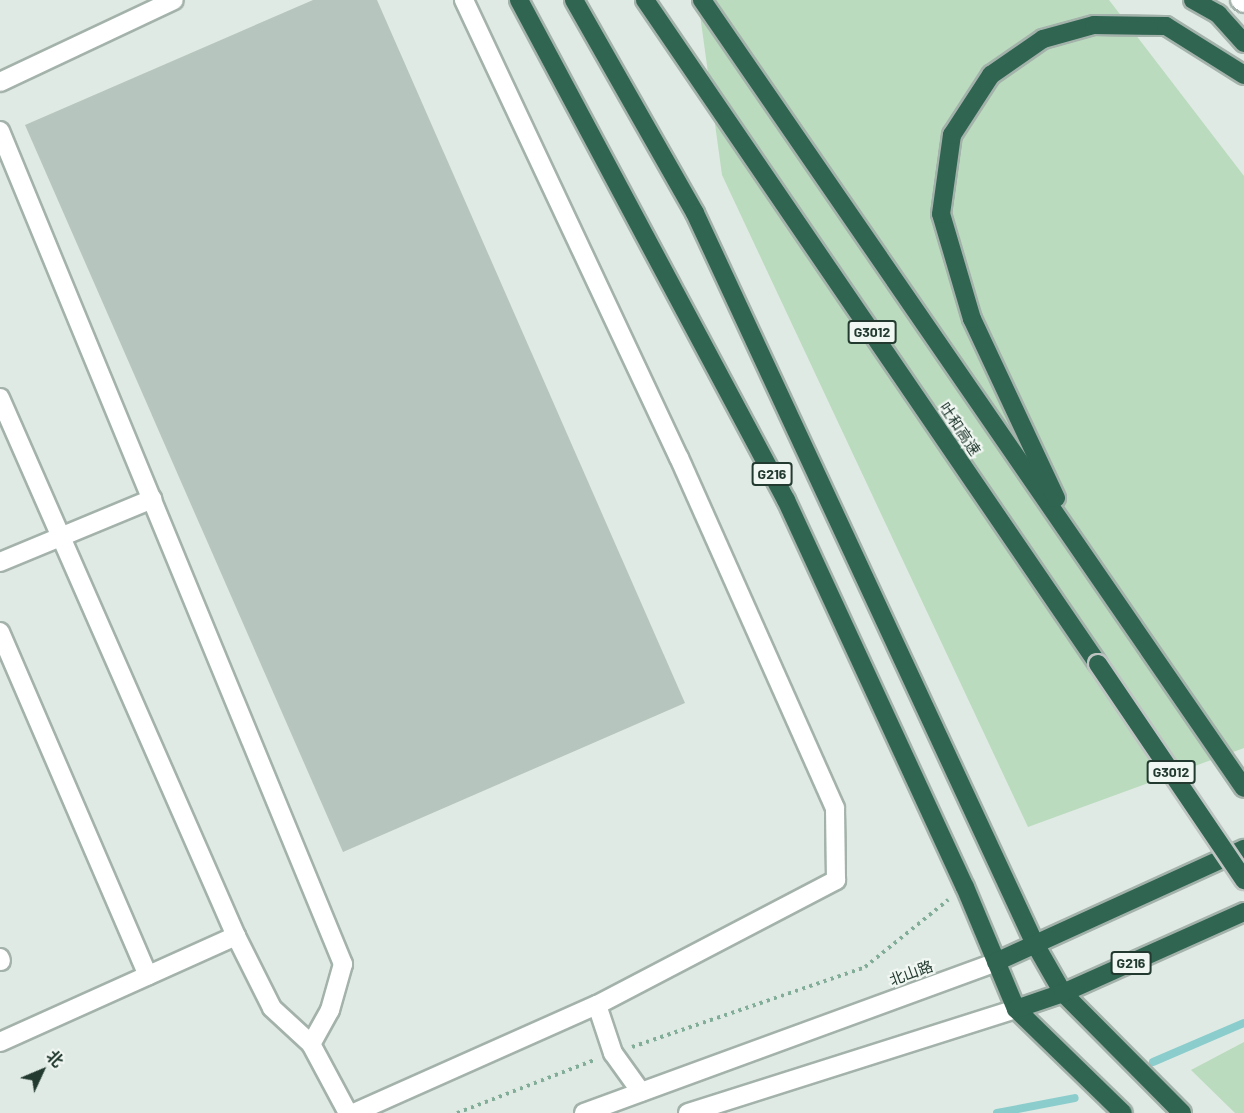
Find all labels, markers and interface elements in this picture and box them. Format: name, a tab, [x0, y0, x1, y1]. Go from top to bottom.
road number: G3012	[846, 321, 898, 343]
street label: 吐和高速	[936, 399, 984, 459]
road number: G216	[751, 463, 793, 485]
road number: G3012	[1146, 761, 1196, 783]
road number: G216	[1110, 952, 1152, 974]
street label: 北山路	[887, 957, 935, 989]
north arrow	[12, 1041, 72, 1101]
text: 北	[43, 1046, 68, 1071]

